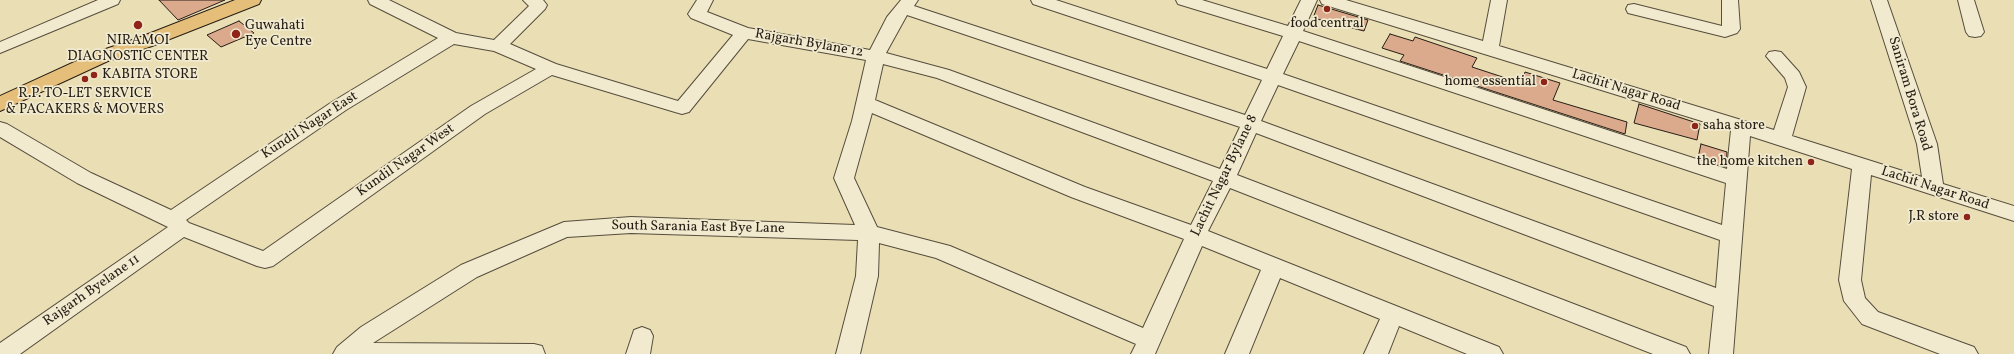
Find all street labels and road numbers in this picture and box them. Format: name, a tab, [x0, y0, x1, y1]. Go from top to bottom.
street label: Rajgarh Bylane 12	[753, 26, 865, 62]
street label: Saniram Bora Road	[1884, 35, 1934, 153]
street label: Lachit Nagar Road	[1570, 66, 1682, 116]
street label: Kundil Nagar East	[259, 89, 361, 163]
street label: Lachit Nagar Bylane 8	[1188, 112, 1262, 240]
street label: Kundil Nagar West	[354, 121, 458, 201]
street label: Lachit Nagar Road	[1879, 164, 1991, 214]
street label: South Sarania East Bye Lane	[611, 218, 785, 238]
street label: Rajgarh Byelane 11	[40, 251, 144, 331]

